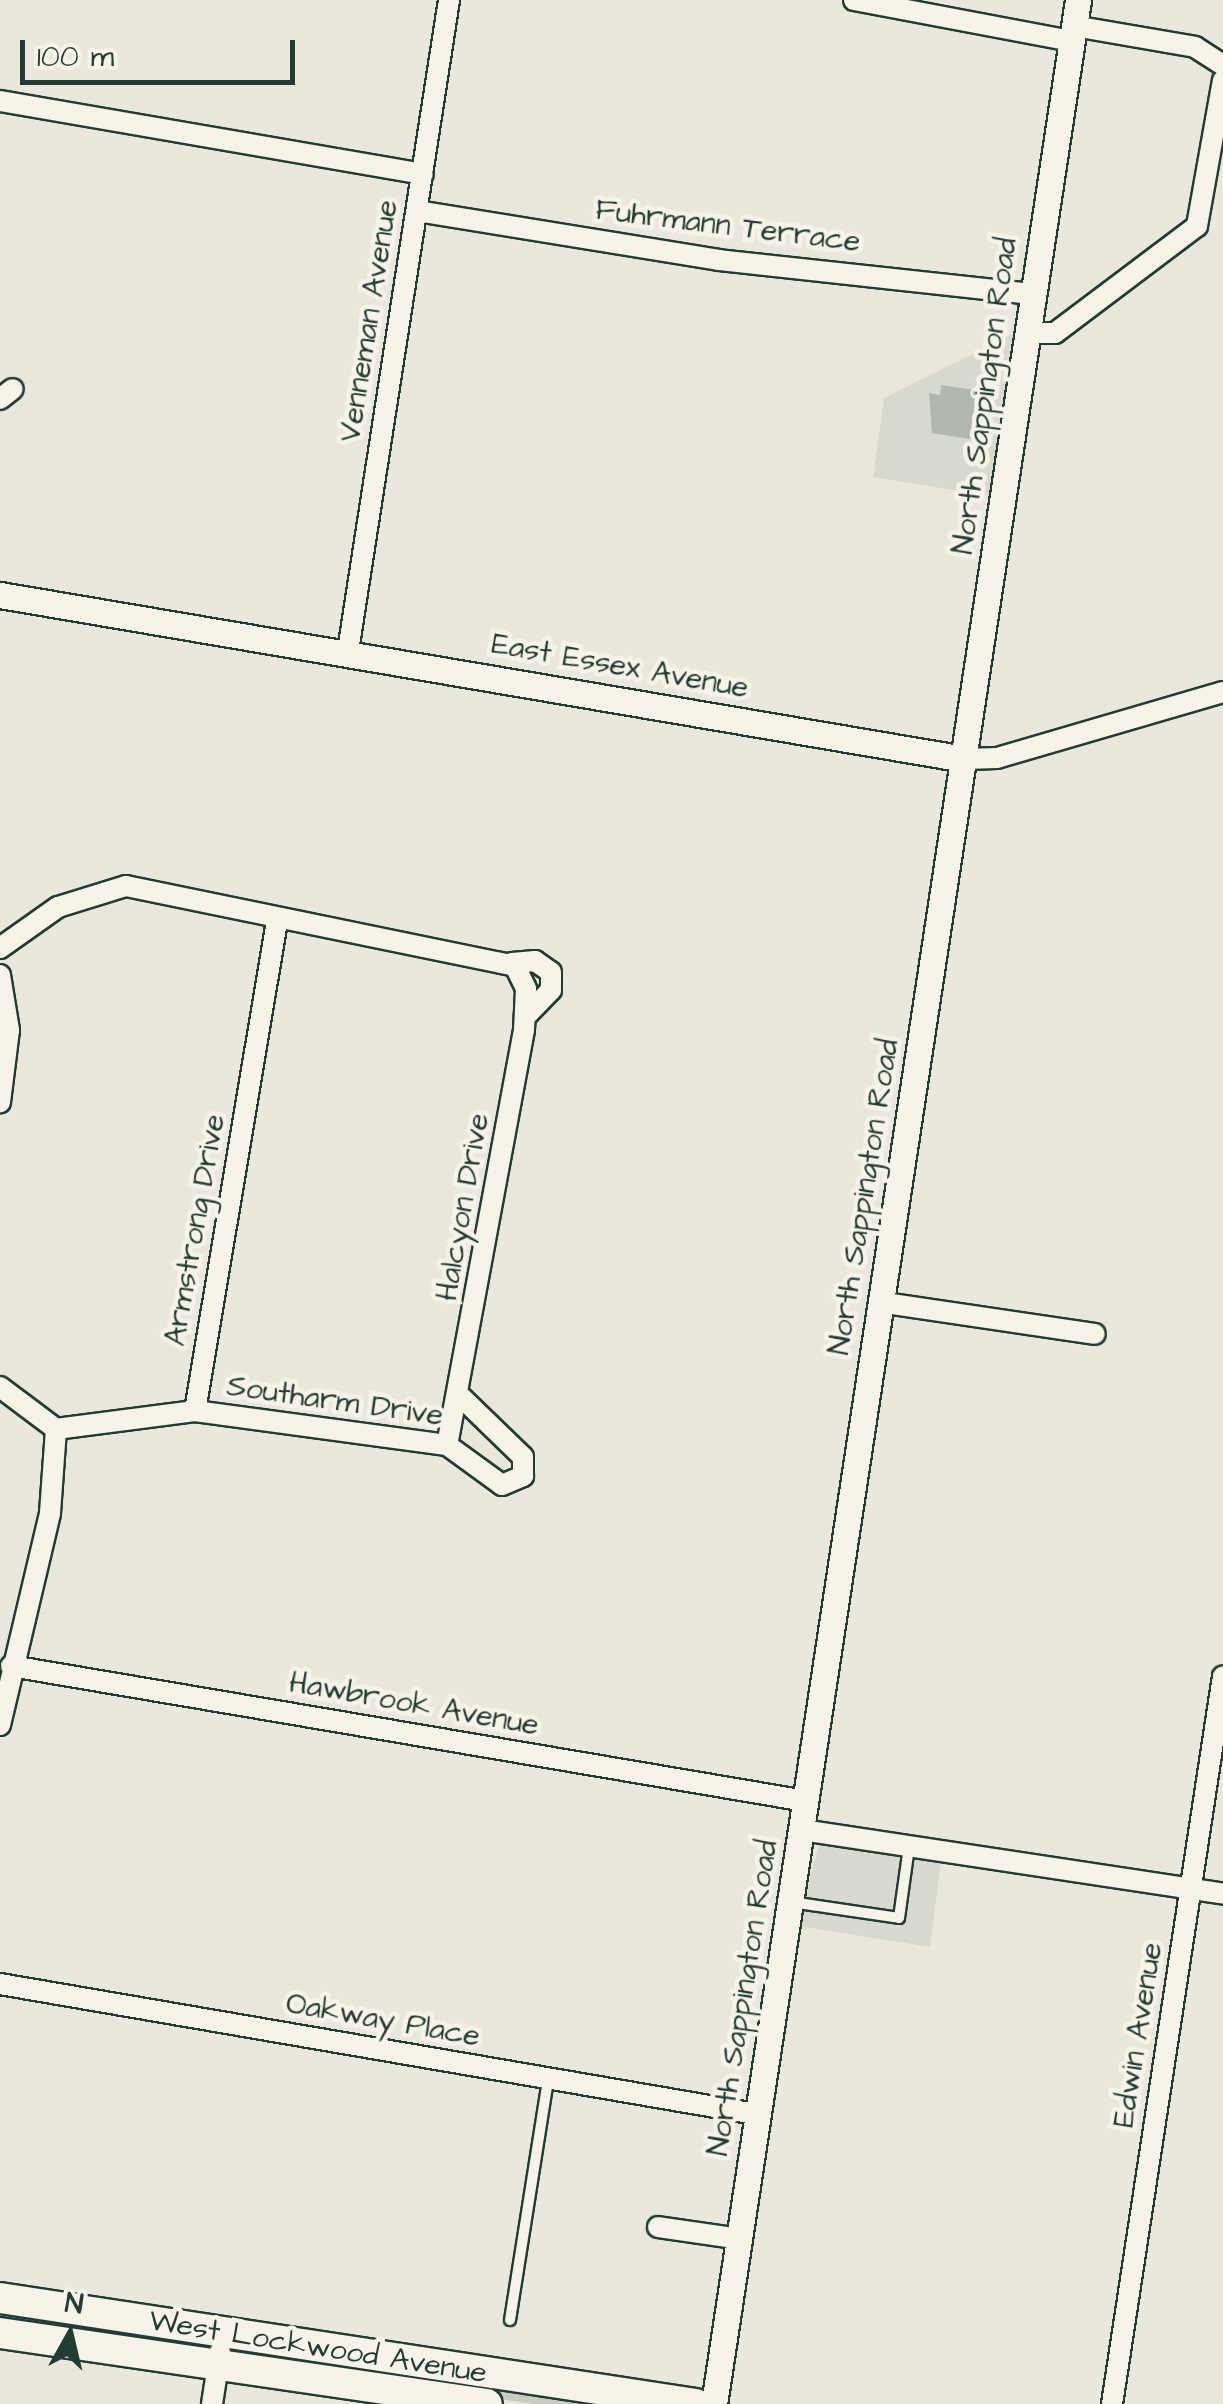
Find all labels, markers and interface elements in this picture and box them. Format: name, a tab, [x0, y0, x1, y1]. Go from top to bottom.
scale bar	[25, 20, 300, 82]
text: 100 m	[37, 36, 114, 78]
street label: Fuhrmann Terrace	[594, 192, 862, 260]
street label: Venneman Avenue	[332, 198, 406, 444]
street label: North Sappington Road	[945, 235, 1025, 557]
street label: East Essex Avenue	[489, 626, 751, 706]
street label: North Sappington Road	[821, 1037, 907, 1357]
street label: Halcyon Drive	[429, 1110, 497, 1304]
street label: Armstrong Drive	[157, 1111, 233, 1349]
street label: Southarm Drive	[225, 1368, 445, 1434]
street label: Hawbrook Avenue	[286, 1664, 542, 1744]
street label: North Sappington Road	[700, 1838, 786, 2158]
street label: Edwin Avenue	[1106, 1940, 1170, 2130]
street label: Oakway Place	[283, 1985, 483, 2055]
text: N	[63, 2283, 86, 2324]
north arrow	[20, 2284, 120, 2384]
street label: West Lockwood Avenue	[147, 2303, 489, 2391]

